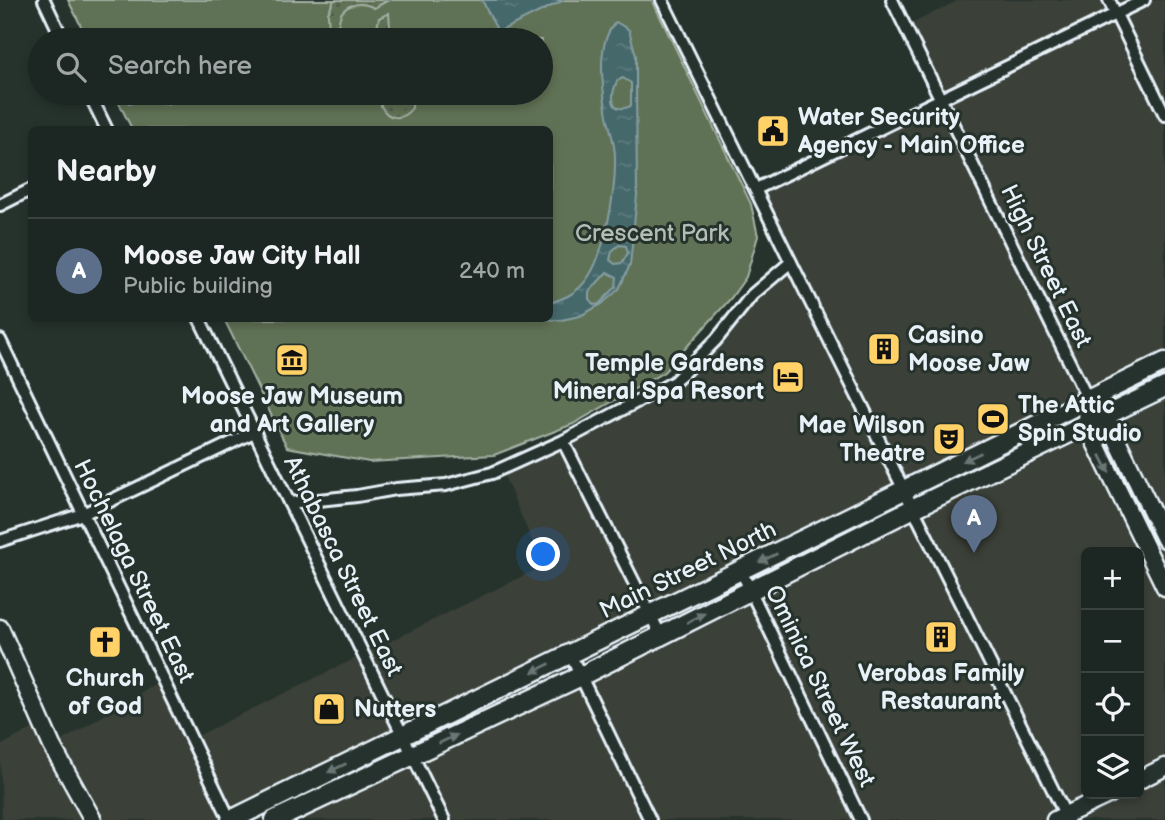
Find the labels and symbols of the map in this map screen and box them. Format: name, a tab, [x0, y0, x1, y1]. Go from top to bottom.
place label: Water Security Agency - Main Office	[797, 103, 1025, 160]
public building icon: Water Security Agency - Main Office	[754, 112, 792, 150]
street label: High Street East	[994, 180, 1098, 353]
park label: Crescent Park	[575, 219, 729, 248]
place label: Casino Moose Jaw	[908, 321, 1030, 378]
building icon: Casino Moose Jaw	[865, 330, 903, 368]
museum icon: Moose Jaw Museum and Art Gallery	[273, 341, 311, 379]
place label: Temple Gardens Mineral Spa Resort	[553, 349, 764, 406]
hotel icon: Temple Gardens Mineral Spa Resort	[769, 358, 807, 396]
place label: Moose Jaw Museum and Art Gallery	[181, 382, 403, 439]
place label: The Attic Spin Studio	[1018, 391, 1142, 448]
sports icon: The Attic Spin Studio	[974, 400, 1012, 438]
place label: Mae Wilson Theatre	[798, 411, 925, 468]
theatre icon: Mae Wilson Theatre	[930, 420, 968, 458]
street label: Athabasca Street East	[277, 451, 409, 681]
one-way arrow	[962, 451, 982, 463]
one-way arrow	[1100, 454, 1111, 474]
street label: Hochelaga Street East	[67, 455, 201, 688]
pin: A	[951, 495, 997, 553]
street label: Main Street North	[595, 515, 781, 625]
your location	[526, 537, 560, 571]
one-way arrow	[758, 552, 778, 563]
street label: Ominica Street West	[759, 580, 882, 792]
one-way arrow	[686, 612, 706, 624]
building icon: Verobas Family Restaurant	[922, 618, 960, 656]
church icon: Church of God	[86, 623, 124, 661]
place label: Verobas Family Restaurant	[858, 659, 1024, 716]
one-way arrow	[531, 663, 551, 674]
place label: Church of God	[66, 664, 144, 721]
shop icon: Nutters	[310, 690, 348, 728]
place label: Nutters	[354, 695, 437, 724]
one-way arrow	[438, 733, 458, 745]
one-way arrow	[327, 762, 347, 774]

